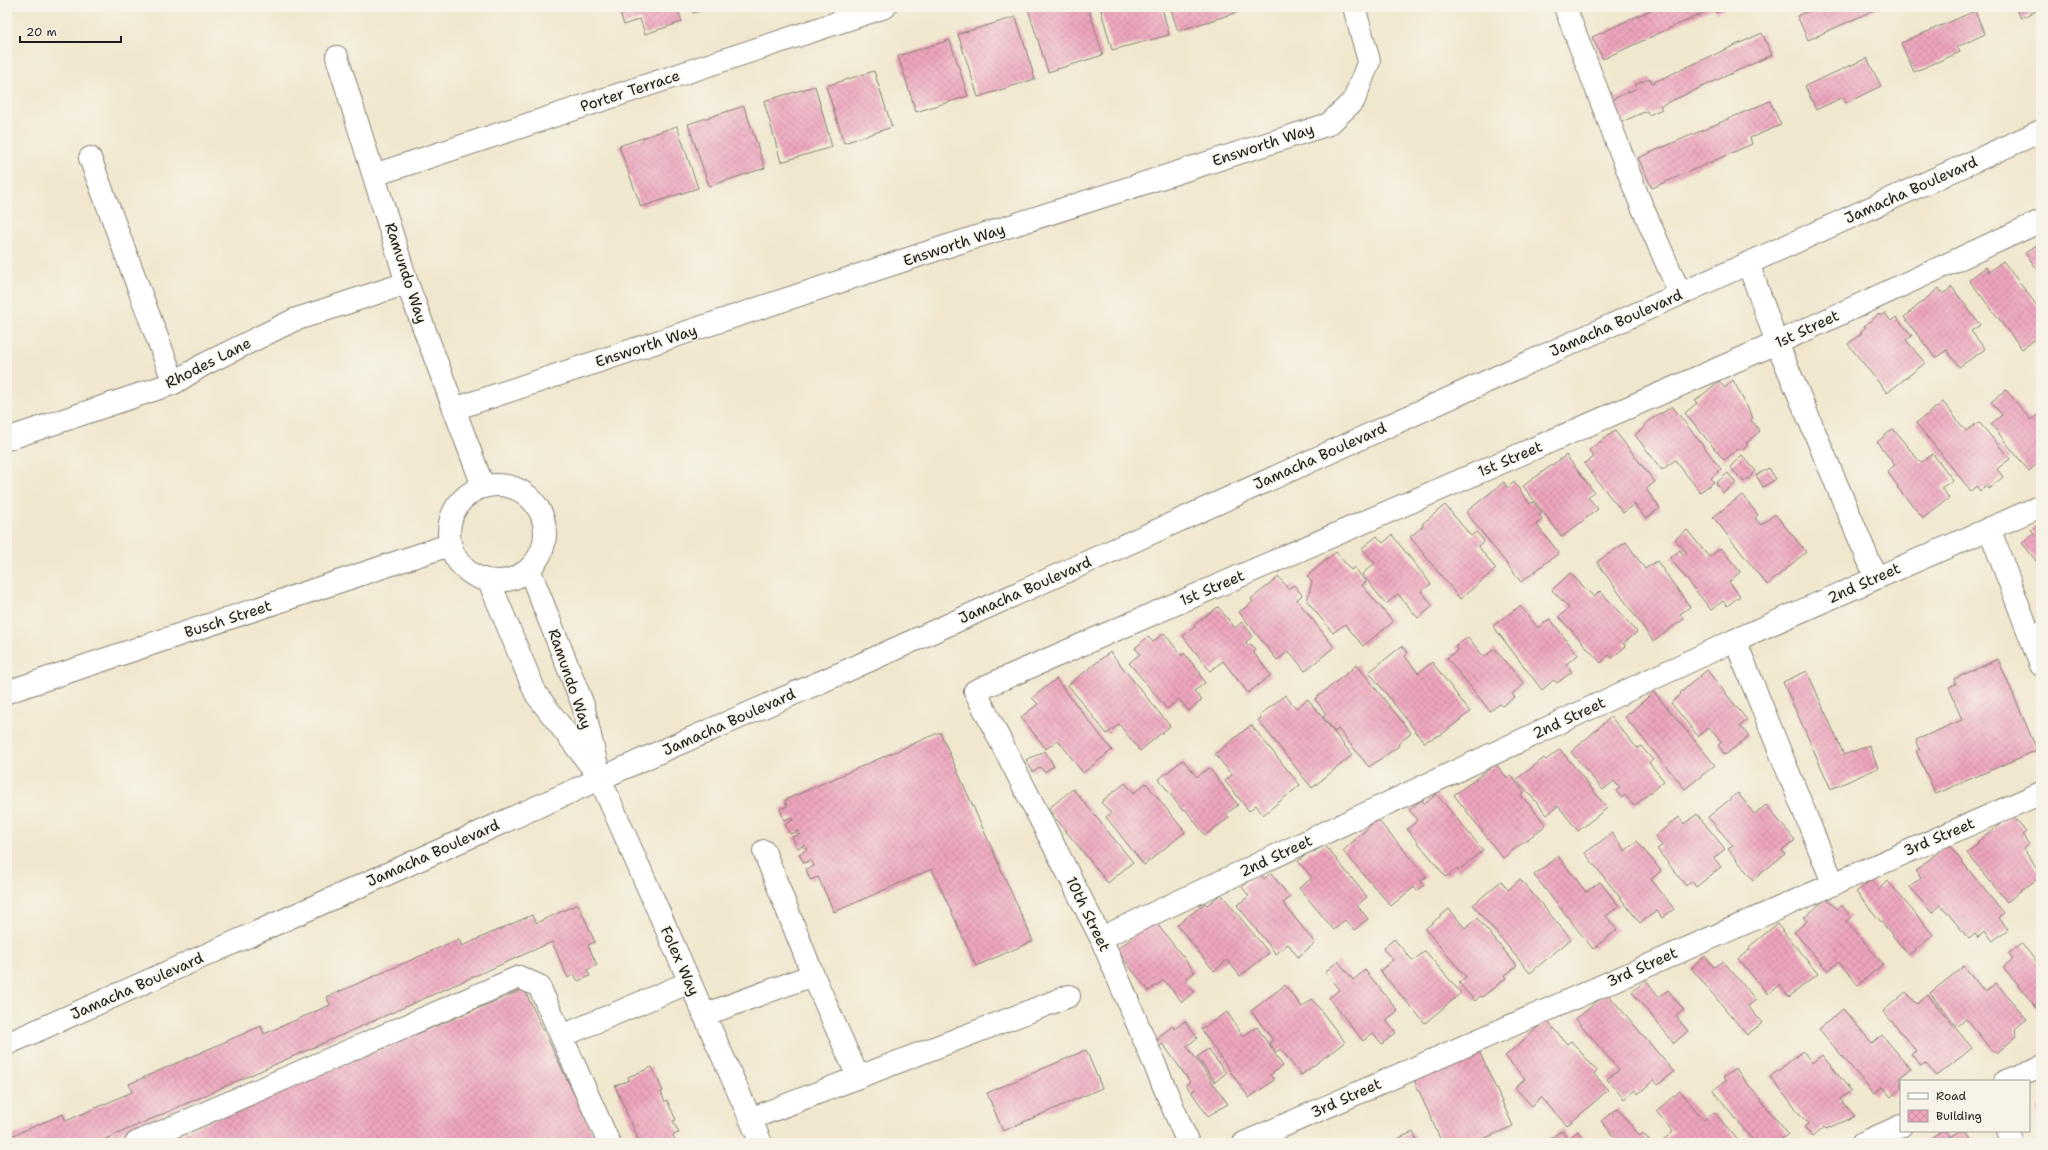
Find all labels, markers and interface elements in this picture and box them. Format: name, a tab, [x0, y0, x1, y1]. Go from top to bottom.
scale bar	[20, 18, 121, 44]
text: 20 m	[26, 24, 57, 40]
street label: Porter Terrace	[578, 65, 682, 117]
street label: Ensworth Way	[1209, 119, 1317, 171]
street label: Jamacha Boulevard	[1841, 152, 1981, 228]
street label: Ensworth Way	[900, 219, 1008, 271]
street label: Ramundo Way	[380, 220, 432, 326]
street label: Jamacha Boulevard	[1546, 285, 1686, 361]
street label: 1st Street	[1772, 305, 1842, 353]
street label: Ensworth Way	[592, 320, 700, 372]
street label: Rhodes Lane	[162, 333, 254, 393]
street label: Jamacha Boulevard	[1250, 418, 1390, 494]
street label: 1st Street	[1475, 436, 1545, 482]
street label: Jamacha Boulevard	[955, 552, 1095, 628]
street label: 2nd Street	[1824, 558, 1904, 608]
street label: 1st Street	[1177, 565, 1247, 611]
street label: Busch Street	[182, 596, 274, 642]
street label: Ramundo Way	[543, 626, 597, 732]
street label: Jamacha Boulevard	[659, 684, 799, 760]
street label: 2nd Street	[1530, 692, 1608, 744]
street label: 3rd Street	[1900, 813, 1978, 861]
street label: Jamacha Boulevard	[363, 815, 503, 891]
street label: 2nd Street	[1237, 830, 1315, 882]
street label: 10th Street	[1061, 873, 1115, 955]
street label: Folex Way	[656, 923, 704, 999]
street label: 3rd Street	[1604, 943, 1680, 991]
street label: Jamacha Boulevard	[67, 948, 207, 1024]
street label: 3rd Street	[1308, 1074, 1384, 1122]
legend	[1900, 1080, 2030, 1132]
text: Road	[1936, 1088, 1967, 1104]
text: Building	[1936, 1108, 1982, 1124]

